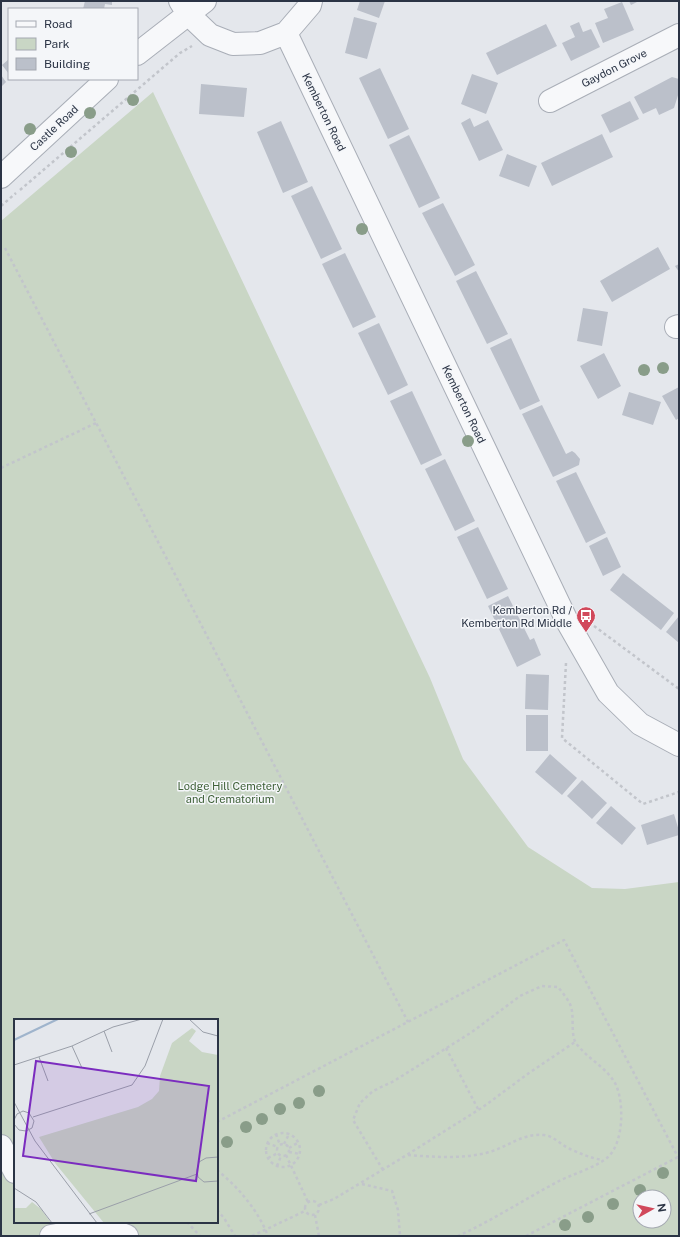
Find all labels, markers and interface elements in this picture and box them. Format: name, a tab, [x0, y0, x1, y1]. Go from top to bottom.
legend	[8, 8, 138, 80]
text: Road	[44, 17, 72, 31]
text: Park	[44, 37, 70, 51]
street label: Gaydon Grove	[579, 46, 649, 90]
text: Building	[44, 57, 90, 71]
street label: Kemberton Road	[300, 71, 348, 153]
street label: Castle Road	[28, 103, 80, 153]
street label: Kemberton Road	[440, 363, 488, 445]
place label: Kemberton Rd / Kemberton Rd Middle	[461, 604, 572, 629]
bus stop icon: Kemberton Rd / Kemberton Rd Middle	[575, 605, 597, 633]
park label: Lodge Hill Cemetery and Crematorium	[178, 780, 282, 805]
inset map	[14, 1019, 218, 1223]
north arrow	[632, 1189, 672, 1229]
text: N	[655, 1203, 668, 1213]

